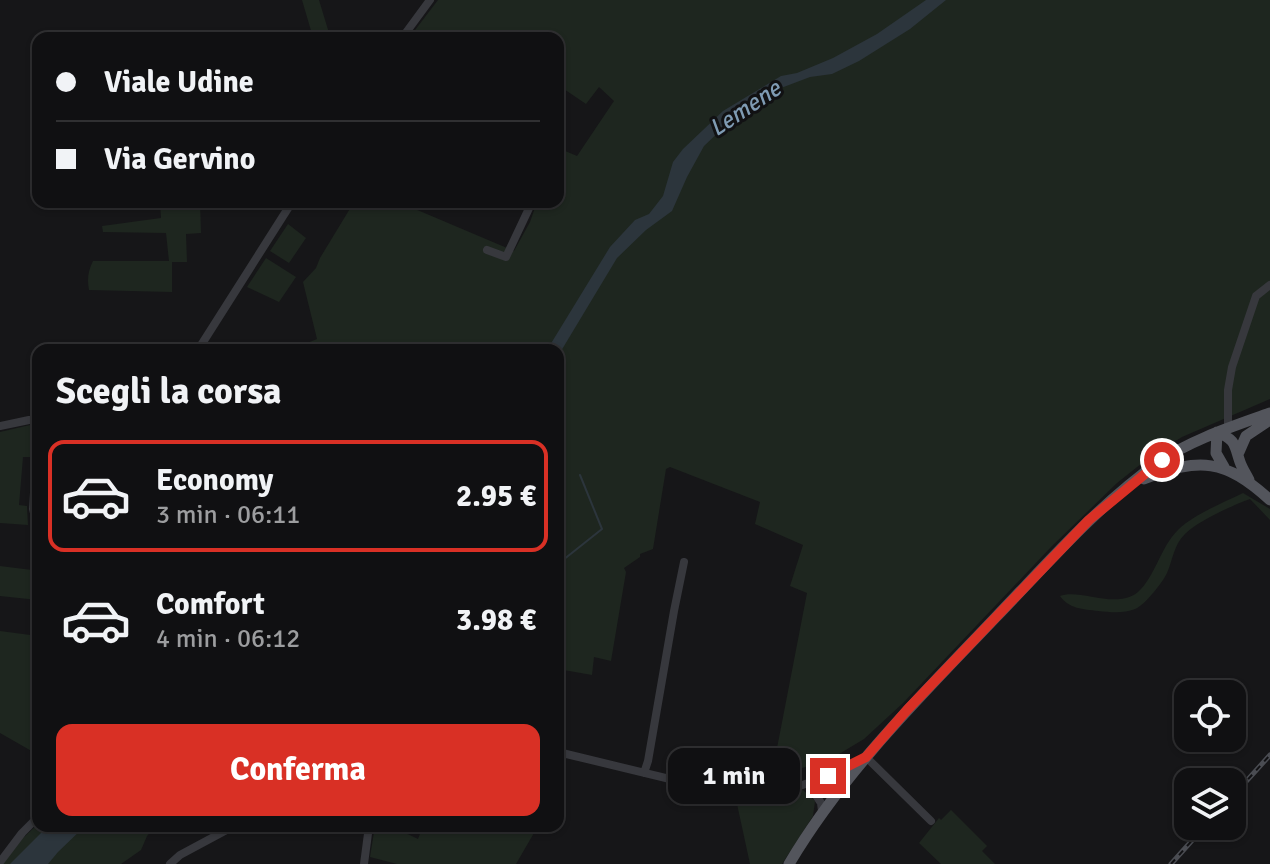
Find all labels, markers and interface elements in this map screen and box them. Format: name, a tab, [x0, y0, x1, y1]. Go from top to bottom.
text: Viale Udine	[104, 64, 254, 101]
water label: Lemene	[703, 73, 787, 143]
text: Via Gervino	[104, 141, 255, 178]
text: Scegli la corsa	[56, 369, 282, 414]
route start	[1144, 442, 1180, 478]
icon: car	[60, 460, 132, 532]
text: Economy	[156, 462, 273, 499]
text: 2.95 €	[456, 478, 536, 515]
text: 3 min · 06:11	[156, 499, 300, 531]
icon: car	[60, 584, 132, 656]
text: Comfort	[156, 586, 265, 623]
text: 3.98 €	[456, 602, 536, 639]
text: 4 min · 06:12	[156, 623, 300, 655]
map controls	[1174, 680, 1246, 840]
button: locate	[1174, 680, 1246, 752]
button: Conferma	[56, 724, 540, 816]
callout: 1 min	[668, 748, 800, 804]
route end	[810, 758, 846, 794]
text: 1 min	[703, 760, 765, 792]
button: layers	[1174, 768, 1246, 840]

